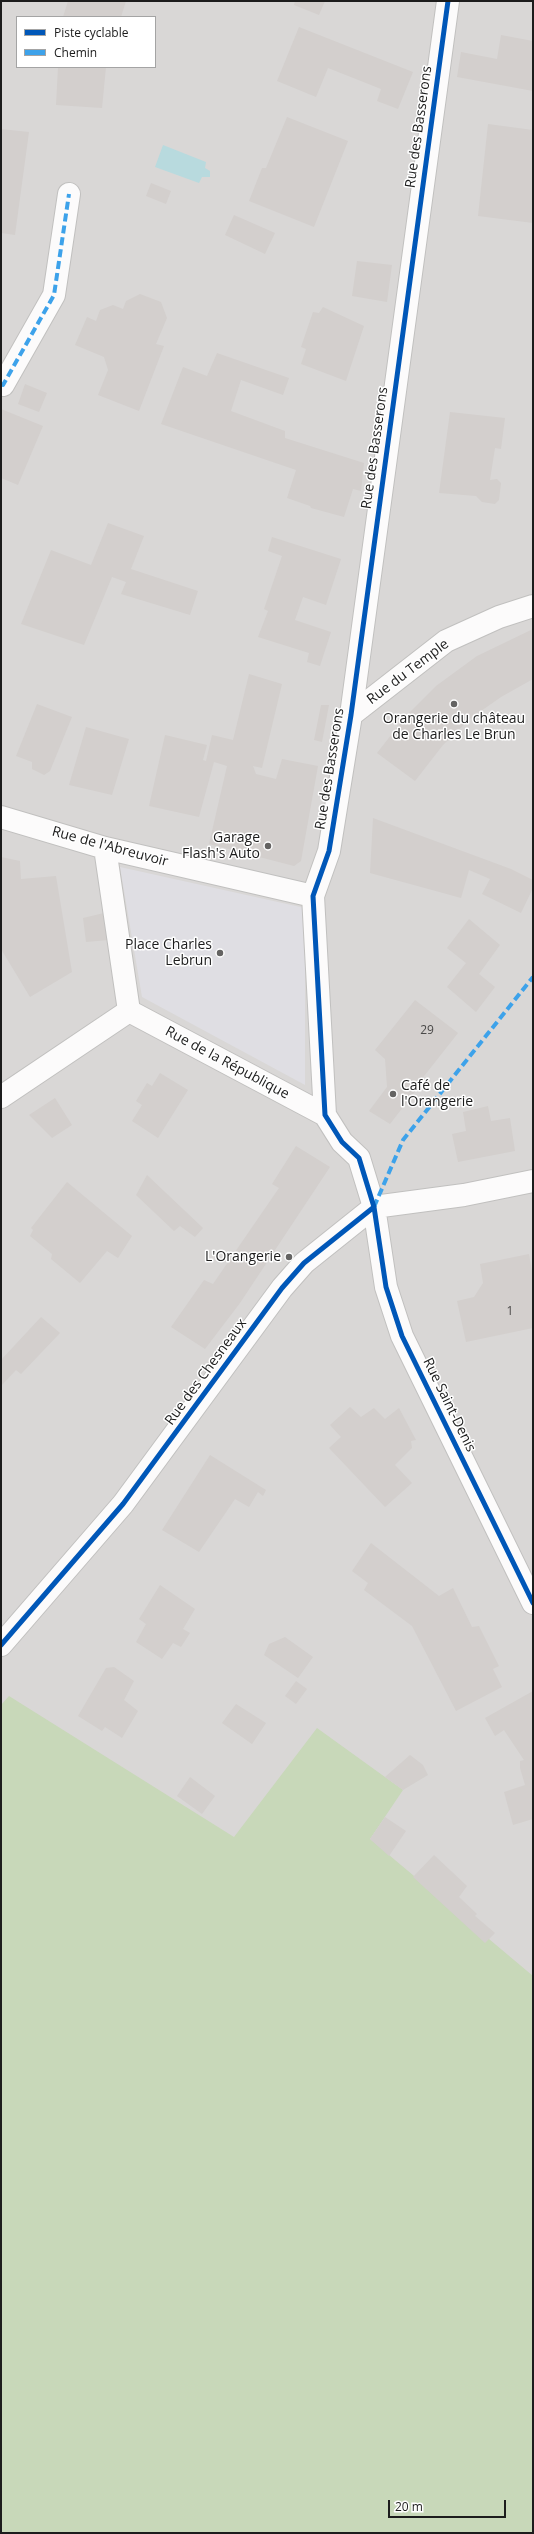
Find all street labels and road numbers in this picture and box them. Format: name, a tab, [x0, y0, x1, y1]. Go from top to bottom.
street label: Rue des Basserons	[402, 65, 436, 189]
street label: Rue des Basserons	[358, 386, 392, 510]
street label: Rue du Temple	[364, 636, 452, 708]
street label: Rue des Basserons	[312, 707, 348, 831]
street label: Rue de l'Abreuvoir	[50, 823, 170, 871]
street label: Rue de la République	[162, 1023, 292, 1103]
street label: Rue des Chesneaux	[162, 1315, 250, 1429]
street label: Rue Saint-Denis	[419, 1355, 479, 1455]

